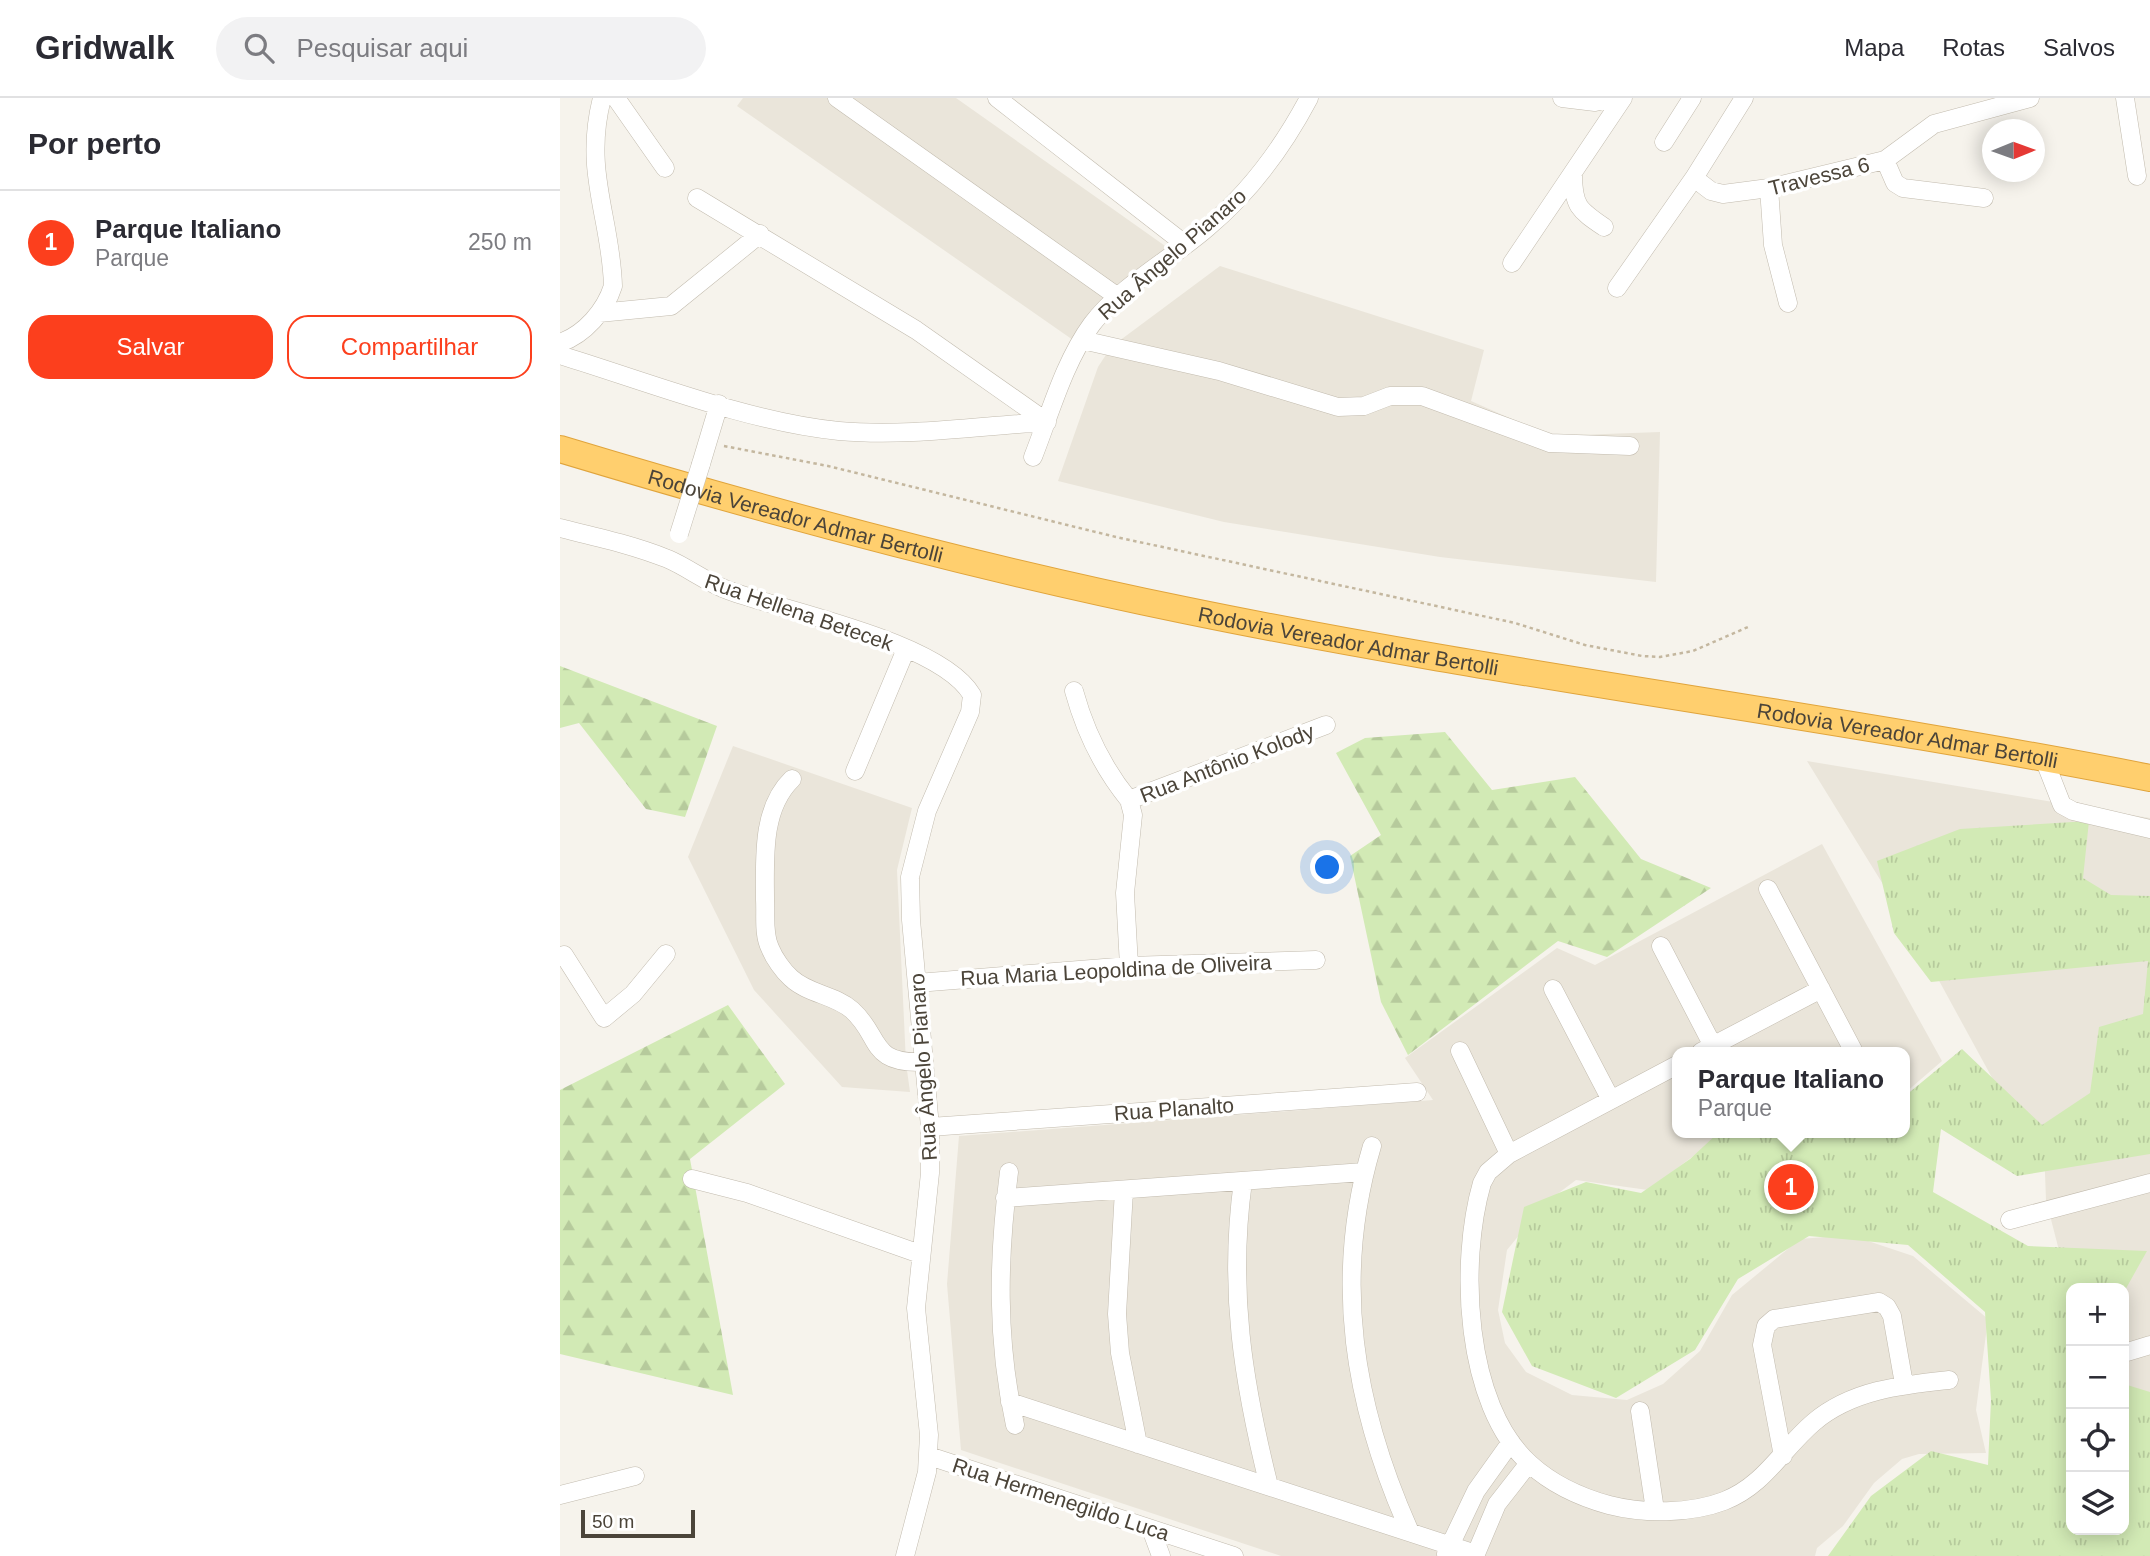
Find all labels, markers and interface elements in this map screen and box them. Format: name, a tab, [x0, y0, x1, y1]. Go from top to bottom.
search box	[216, 17, 706, 80]
text: Gridwalk	[35, 29, 174, 66]
icon: search	[240, 29, 278, 67]
text: Pesquisar aqui	[296, 33, 468, 63]
text: Mapa	[1844, 34, 1904, 61]
text: Rotas	[1942, 34, 2005, 61]
text: Salvos	[2043, 34, 2115, 61]
north arrow	[1982, 119, 2045, 182]
text: Por perto	[28, 127, 161, 160]
street label: Travessa 6	[1766, 152, 1872, 200]
street label: Rua Ângelo Pianaro	[1094, 184, 1250, 324]
text: Parque Italiano	[95, 214, 281, 244]
text: 1	[45, 229, 57, 255]
text: 250 m	[468, 229, 532, 255]
text: Parque	[95, 245, 169, 271]
button: Salvar	[28, 315, 273, 379]
button: Compartilhar	[287, 315, 532, 379]
street label: Rodovia Vereador Admar Bertolli	[645, 464, 946, 566]
street label: Rua Hellena Betecek	[702, 569, 896, 655]
street label: Rodovia Vereador Admar Bertolli	[1196, 602, 1500, 679]
street label: Rodovia Vereador Admar Bertolli	[1755, 698, 2060, 772]
street label: Rua Antônio Kolody	[1137, 719, 1318, 807]
your location	[1310, 850, 1344, 884]
street label: Rua Maria Leopoldina de Oliveira	[960, 950, 1273, 990]
street label: Rua Ângelo Pianaro	[905, 972, 941, 1162]
popup	[1672, 1047, 1910, 1138]
text: Parque Italiano	[1698, 1064, 1884, 1094]
street label: Rua Planalto	[1113, 1093, 1235, 1125]
text: Parque	[1698, 1095, 1772, 1121]
pin: 1	[1768, 1161, 1814, 1213]
map controls	[2066, 1283, 2129, 1535]
button: +	[2066, 1283, 2129, 1346]
button: −	[2066, 1346, 2129, 1409]
button: locate	[2066, 1409, 2129, 1472]
street label: Rua Hermenegildo Luca	[950, 1453, 1173, 1545]
button: layers	[2066, 1472, 2129, 1535]
scale bar	[581, 1507, 695, 1539]
text: 50 m	[592, 1511, 634, 1532]

